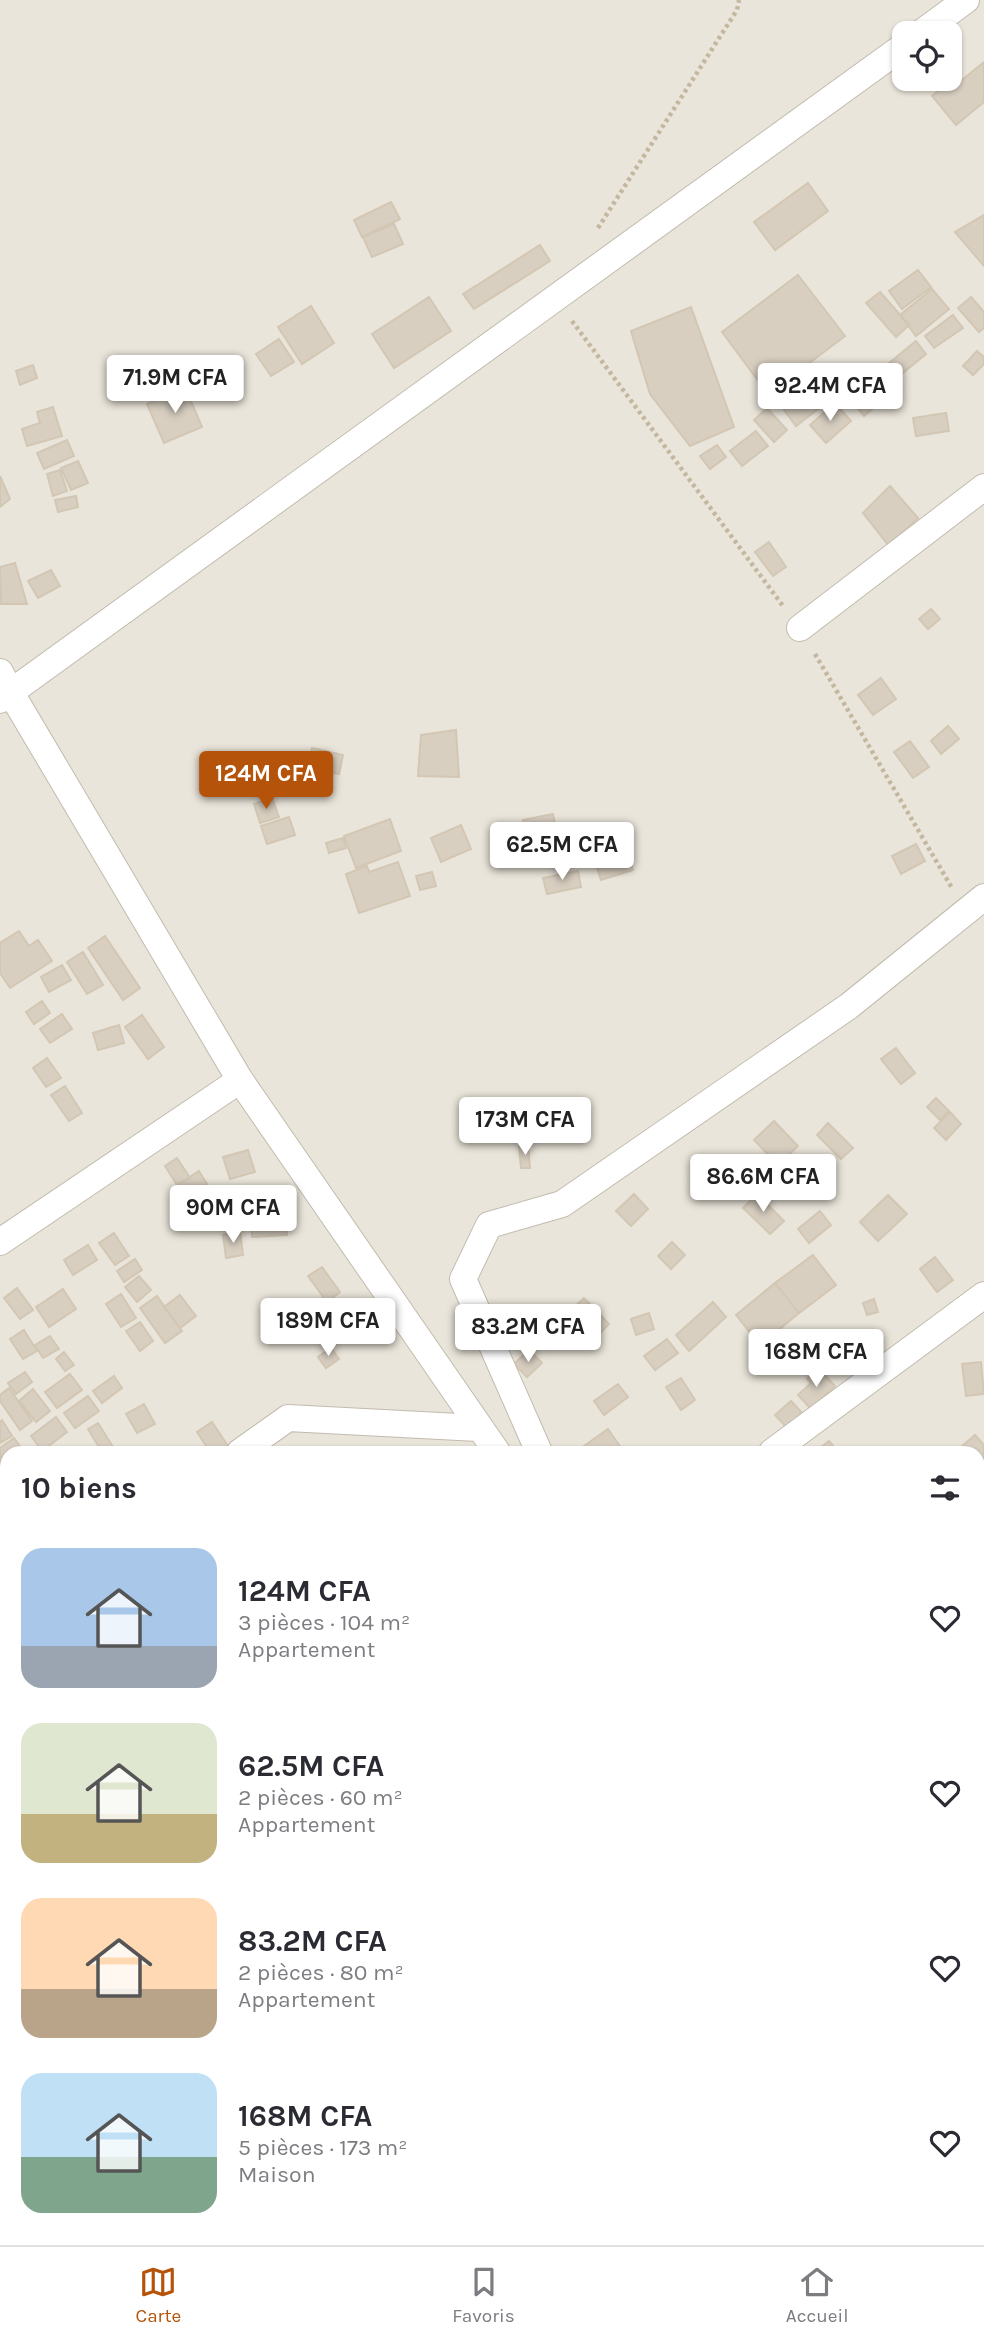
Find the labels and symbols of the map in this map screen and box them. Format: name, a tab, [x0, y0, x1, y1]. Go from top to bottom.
pin: 71.9M CFA	[95, 356, 255, 415]
pin: 92.4M CFA	[750, 364, 910, 423]
pin: 124M CFA	[194, 752, 338, 811]
pin: 62.5M CFA	[482, 822, 642, 882]
pin: 173M CFA	[453, 1098, 597, 1157]
pin: 86.6M CFA	[683, 1154, 843, 1214]
pin: 90M CFA	[168, 1186, 298, 1245]
pin: 189M CFA	[256, 1298, 400, 1358]
pin: 83.2M CFA	[448, 1304, 608, 1364]
pin: 168M CFA	[744, 1330, 888, 1389]

